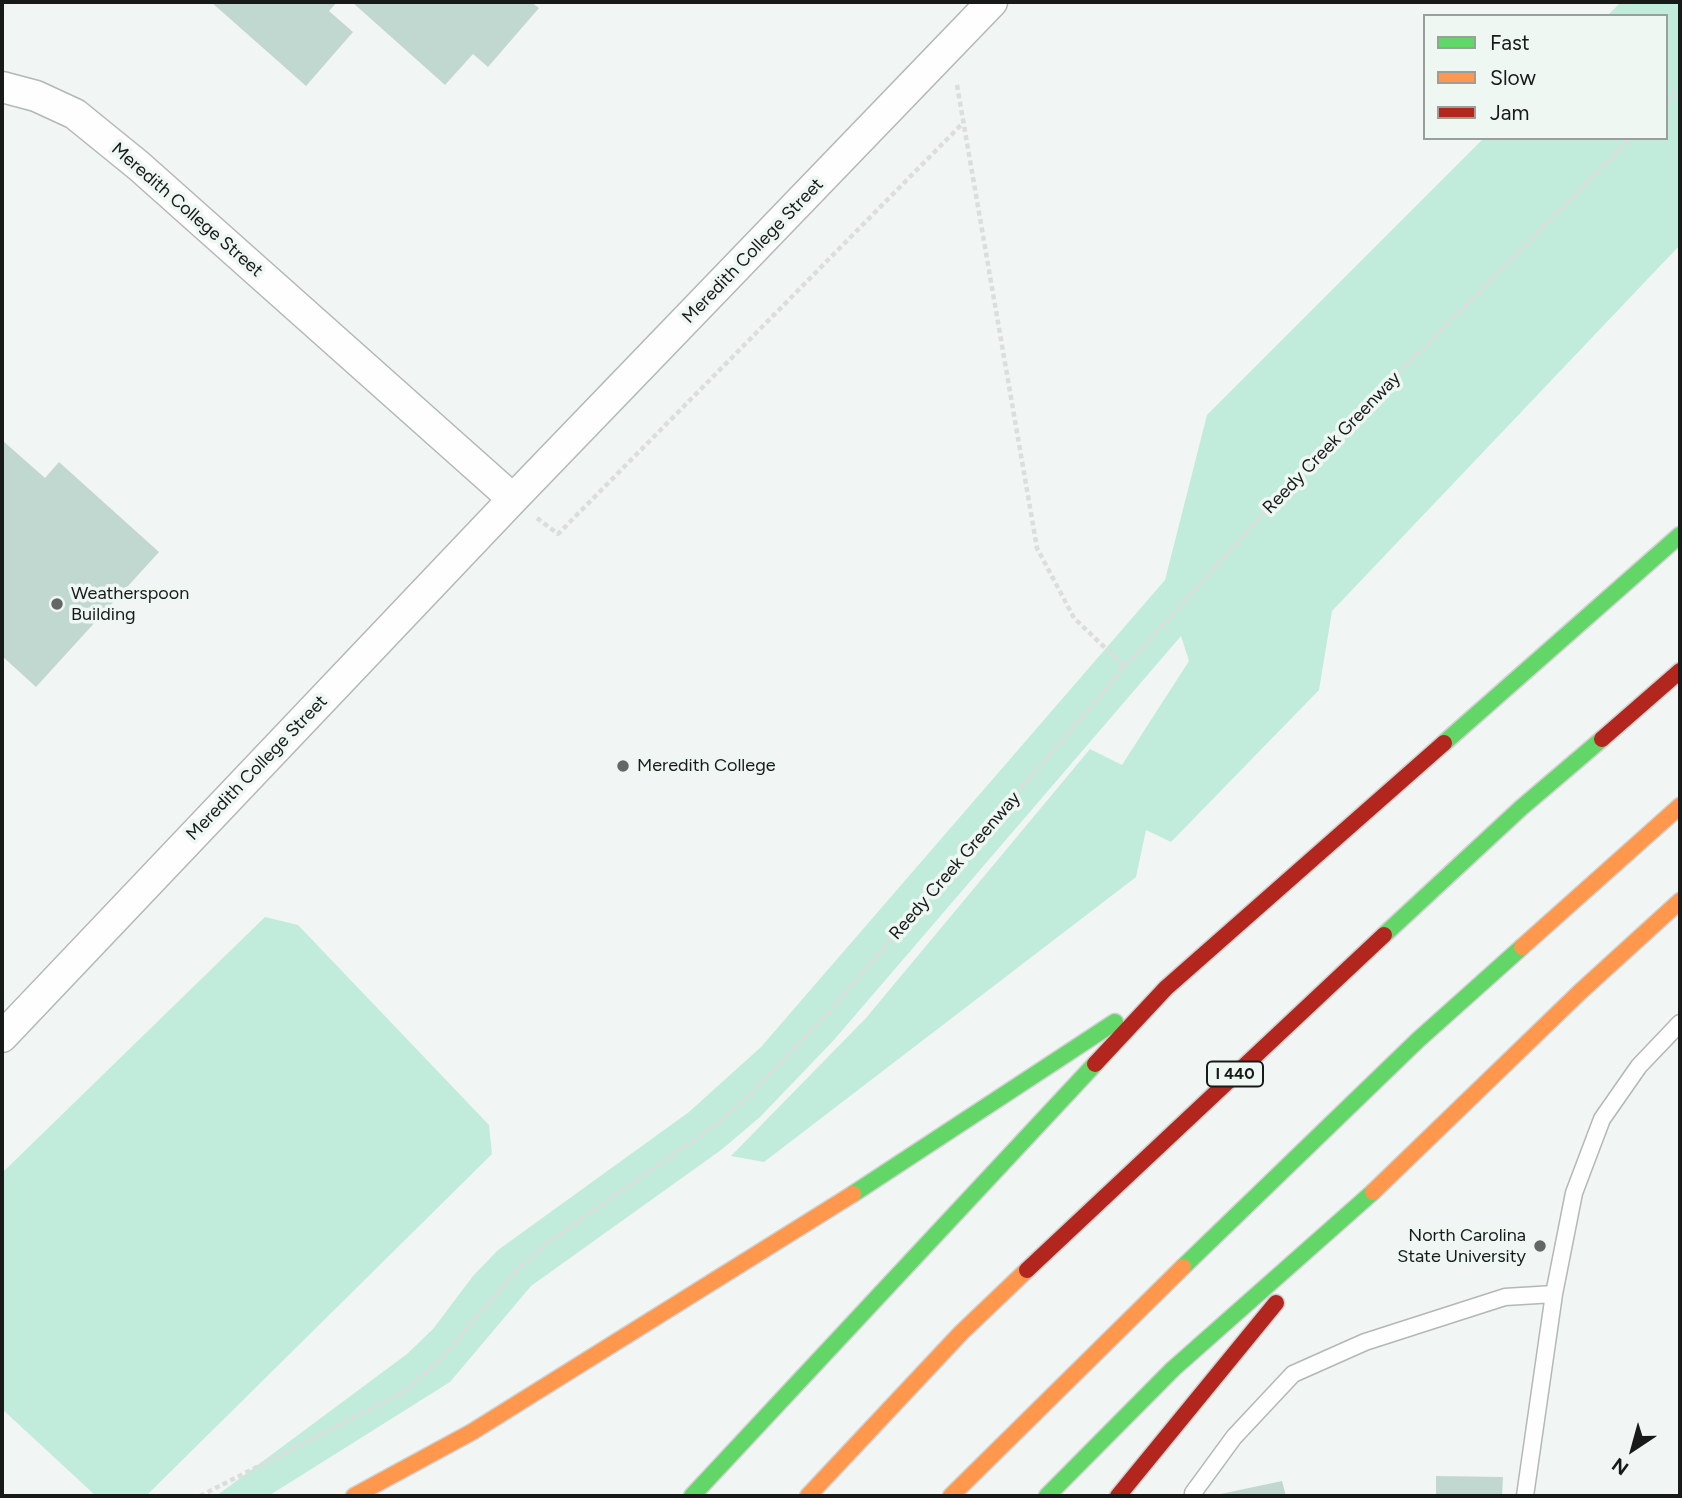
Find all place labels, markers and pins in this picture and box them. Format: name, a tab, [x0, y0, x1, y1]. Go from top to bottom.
place label: Weatherspoon Building	[71, 583, 189, 626]
marker: Weatherspoon Building	[49, 596, 65, 612]
place label: Meredith College	[637, 755, 776, 777]
marker: Meredith College	[615, 758, 631, 774]
place label: North Carolina State University	[1397, 1225, 1526, 1268]
marker: North Carolina State University	[1532, 1238, 1548, 1254]

